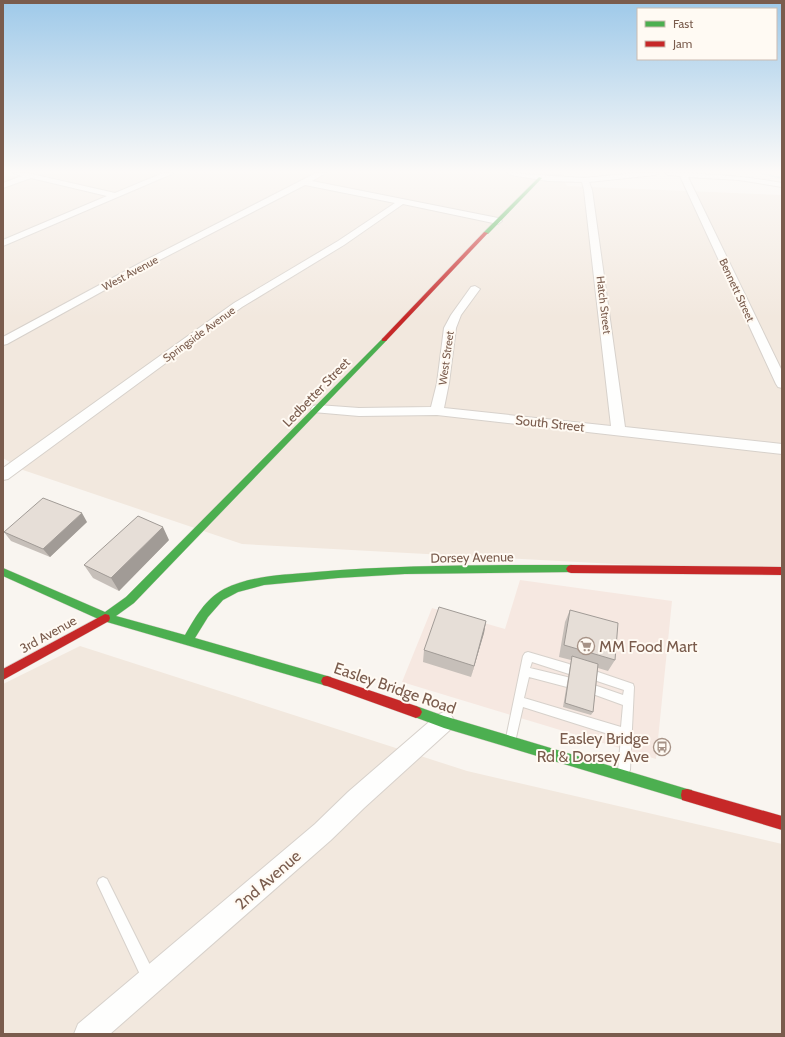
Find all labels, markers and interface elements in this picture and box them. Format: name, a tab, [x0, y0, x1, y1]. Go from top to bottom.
legend	[637, 8, 777, 60]
text: Fast	[673, 16, 693, 31]
text: Jam	[672, 36, 692, 51]
street label: West Avenue	[100, 252, 161, 294]
street label: Bennett Street	[716, 256, 758, 324]
street label: Hatch Street	[594, 275, 615, 335]
street label: Springside Avenue	[160, 303, 238, 365]
street label: West Street	[435, 330, 457, 386]
street label: Ledbetter Street	[279, 354, 353, 430]
street label: South Street	[515, 411, 586, 435]
street label: Dorsey Avenue	[430, 548, 514, 566]
street label: 3rd Avenue	[17, 612, 79, 656]
supermarket icon: MM Food Mart	[576, 636, 596, 656]
place label: MM Food Mart	[599, 637, 698, 656]
street label: Easley Bridge Road	[331, 658, 459, 718]
place label: Easley Bridge Rd & Dorsey Ave	[537, 729, 649, 766]
bus stop icon: Easley Bridge Rd & Dorsey Ave	[652, 737, 672, 757]
street label: 2nd Avenue	[231, 846, 305, 914]

